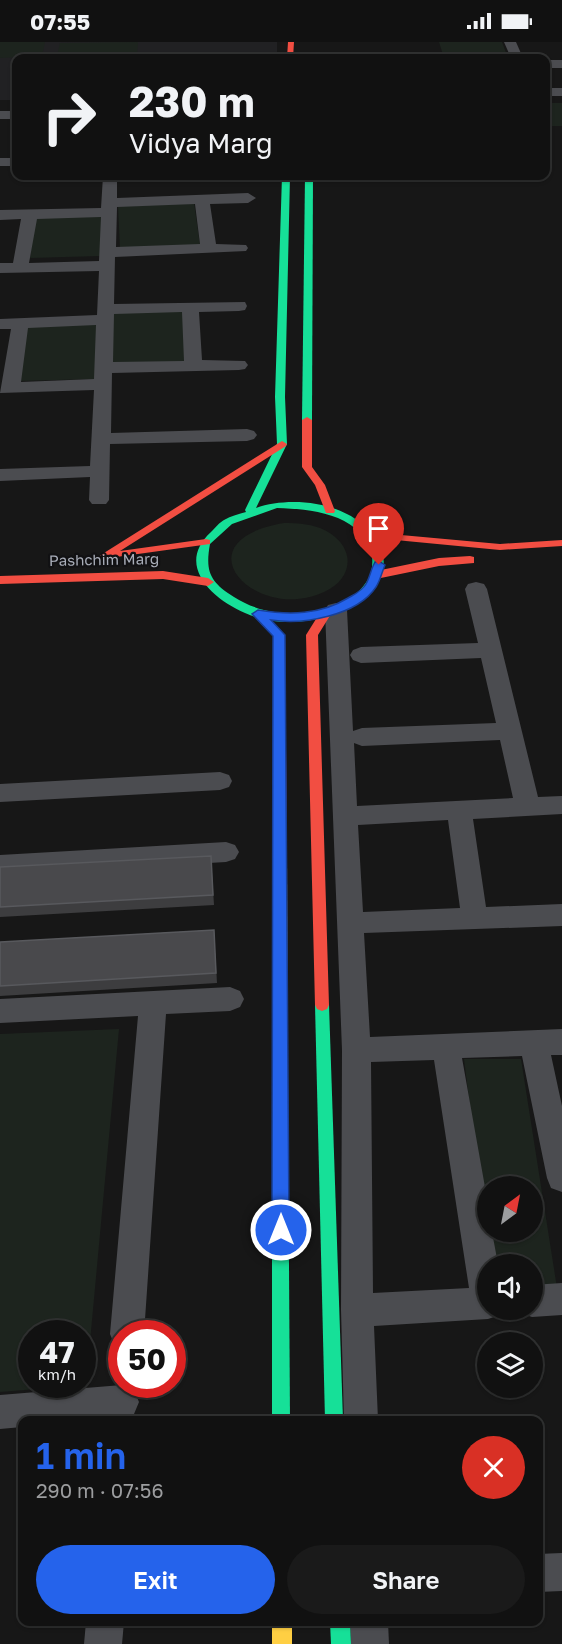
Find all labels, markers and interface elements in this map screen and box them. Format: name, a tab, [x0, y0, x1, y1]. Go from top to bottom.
text: 07:55	[30, 8, 90, 35]
text: 230 m	[129, 76, 255, 126]
icon: right	[30, 78, 108, 156]
text: Vidya Marg	[129, 127, 273, 159]
pin	[353, 503, 404, 565]
icon: arrive	[362, 512, 395, 545]
street label: Pashchim Marg	[49, 549, 159, 569]
north arrow	[477, 1176, 543, 1242]
map controls	[477, 1176, 543, 1398]
position arrow	[249, 1198, 313, 1262]
button: sound	[477, 1254, 543, 1320]
speed limit sign: 50	[108, 1320, 186, 1398]
button: layers	[477, 1332, 543, 1398]
text: 47	[39, 1334, 75, 1370]
text: km/h	[38, 1365, 76, 1383]
text: 1 min	[36, 1434, 126, 1477]
button: close	[462, 1436, 525, 1499]
text: 290 m · 07:56	[36, 1478, 164, 1502]
button: Exit	[36, 1545, 275, 1614]
button: Share	[287, 1545, 525, 1614]

